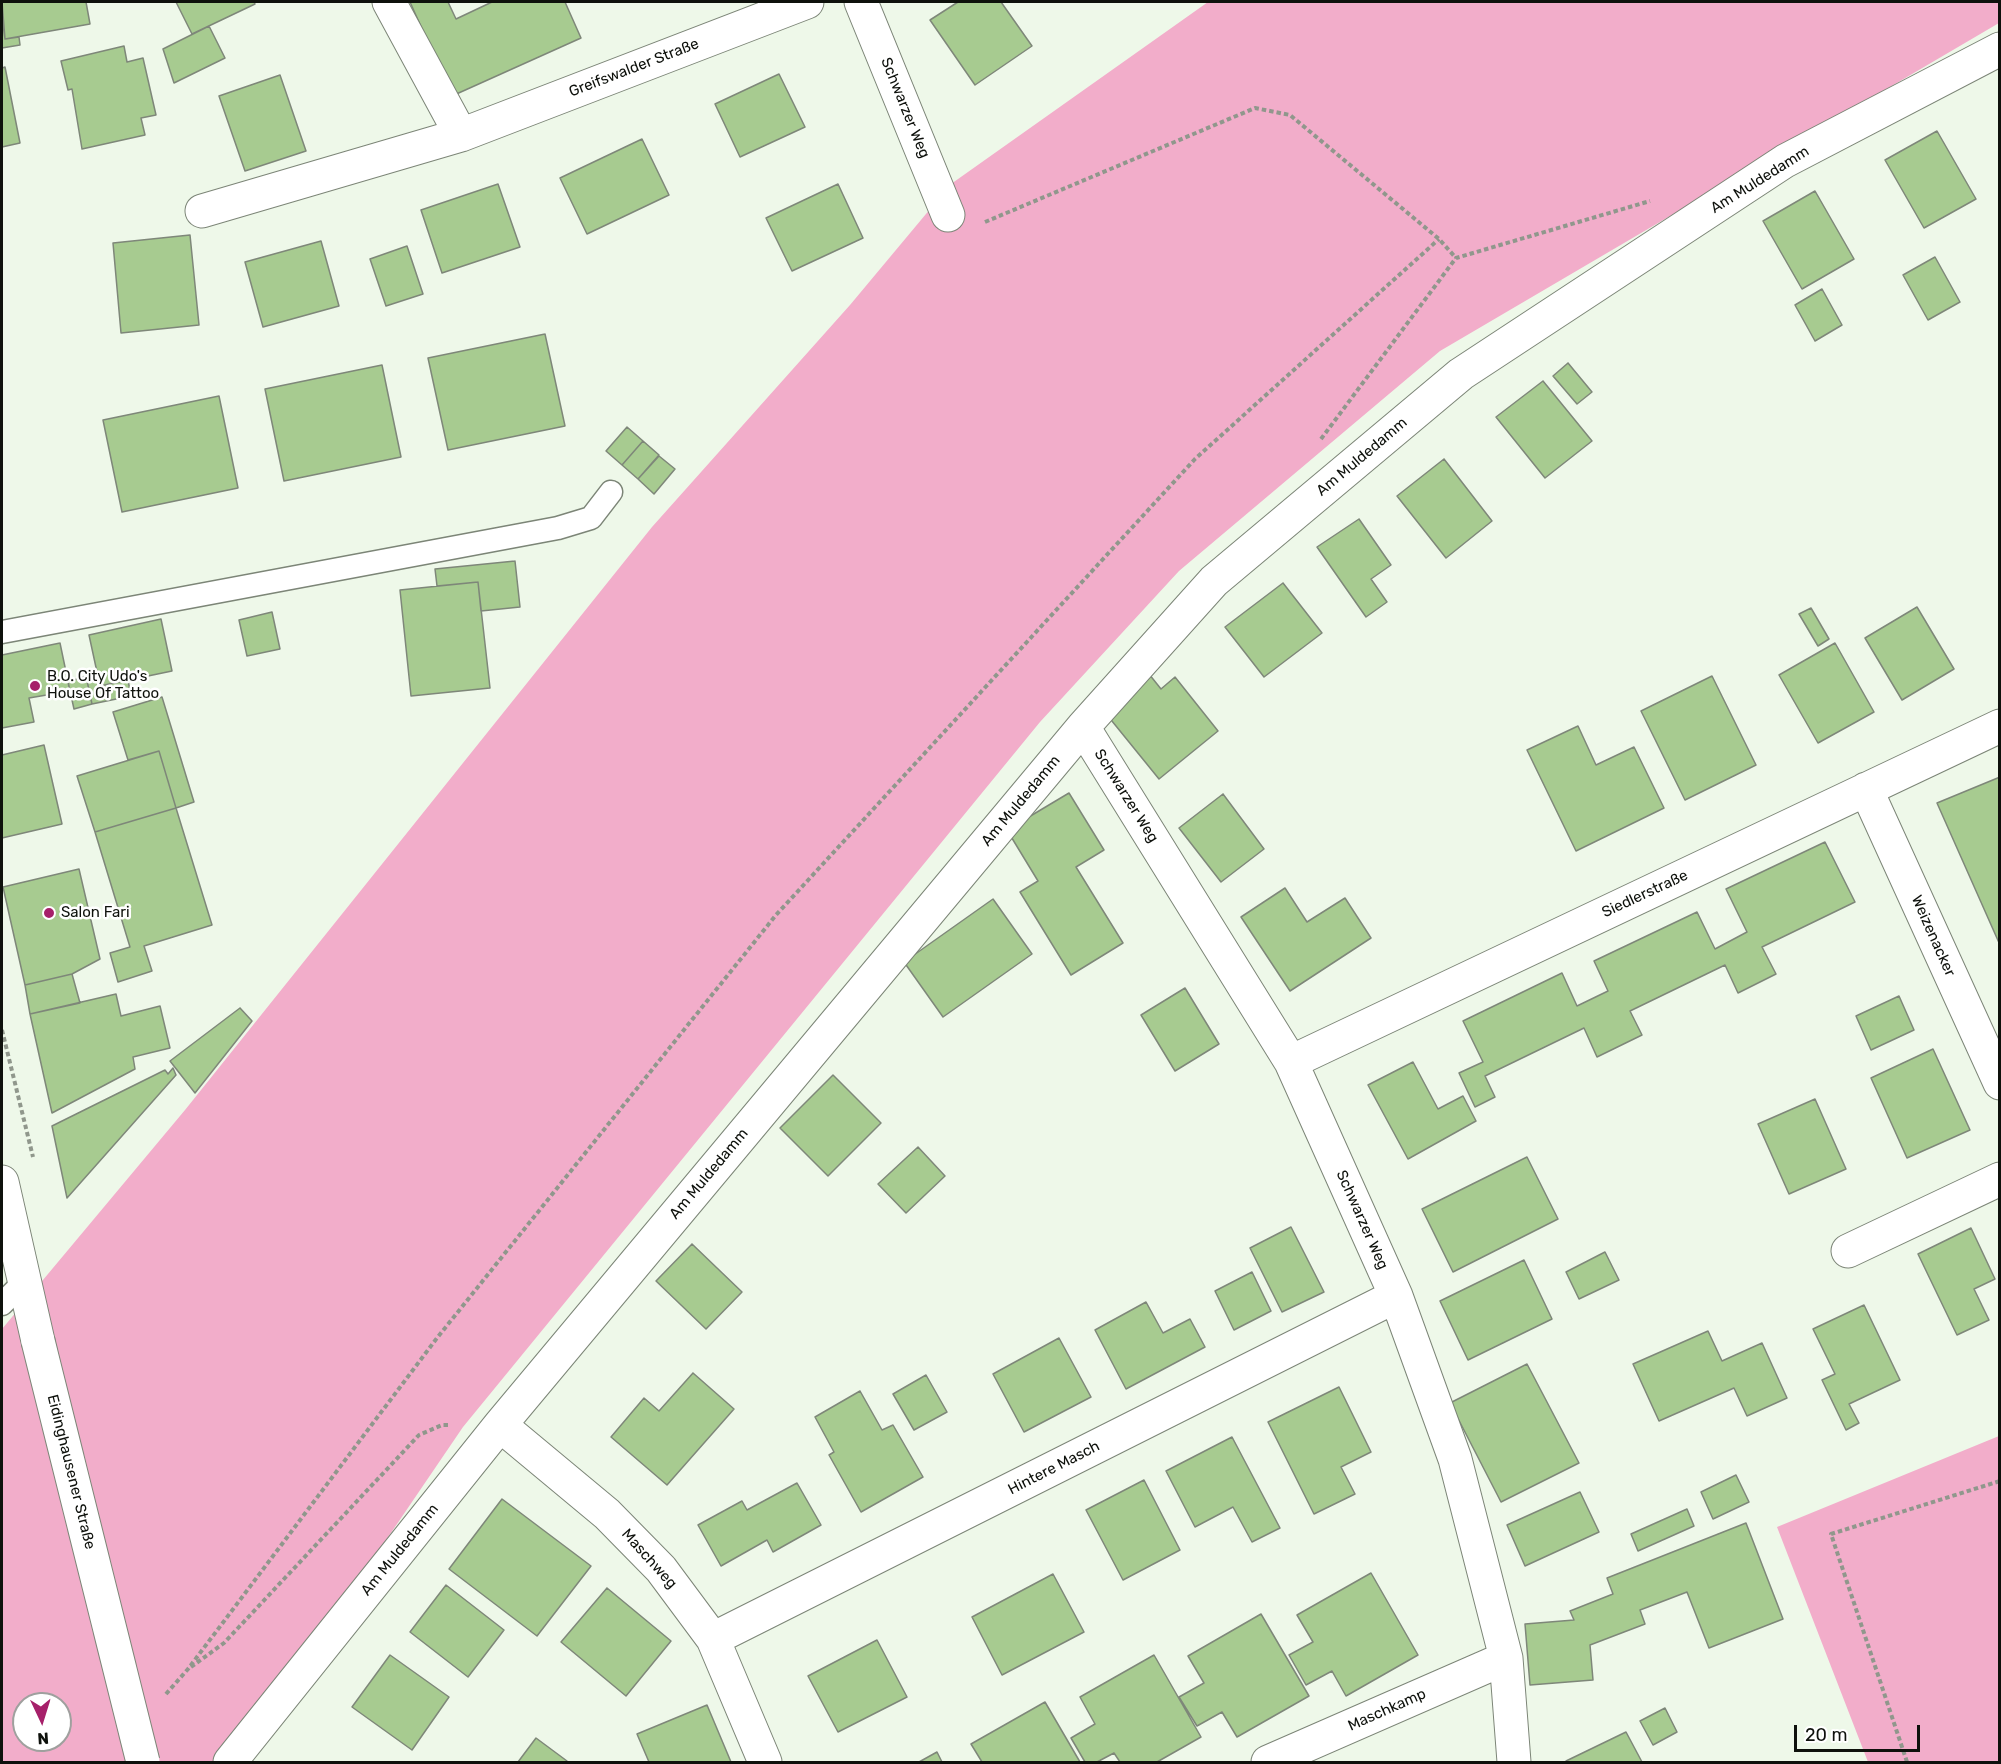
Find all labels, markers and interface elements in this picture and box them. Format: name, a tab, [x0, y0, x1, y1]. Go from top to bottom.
street label: Greifswalder Straße	[566, 35, 702, 101]
street label: Schwarzer Weg	[877, 55, 933, 161]
street label: Am Muldedamm	[1707, 142, 1813, 218]
street label: Am Muldedamm	[1313, 414, 1411, 500]
place label: B.O. City Udo's House Of Tattoo	[47, 668, 159, 703]
marker: B.O. City Udo's House Of Tattoo	[28, 679, 42, 693]
street label: Schwarzer Weg	[1090, 746, 1162, 846]
street label: Am Muldedamm	[978, 752, 1064, 850]
street label: Siedlerstraße	[1599, 866, 1691, 922]
street label: Weizenacker	[1907, 893, 1959, 979]
place label: Salon Fari	[61, 904, 130, 922]
marker: Salon Fari	[42, 906, 56, 920]
street label: Am Muldedamm	[666, 1125, 752, 1223]
street label: Schwarzer Weg	[1332, 1168, 1392, 1272]
street label: Eidinghausener Straße	[43, 1393, 99, 1551]
street label: Hintere Masch	[1005, 1437, 1103, 1499]
street label: Am Muldedamm	[357, 1500, 443, 1600]
street label: Maschweg	[617, 1525, 681, 1593]
street label: Maschkamp	[1345, 1685, 1429, 1735]
north arrow	[12, 1692, 72, 1752]
scale bar	[1797, 1713, 1923, 1751]
text: 20 m	[1805, 1724, 1847, 1746]
text: N	[37, 1729, 50, 1748]

